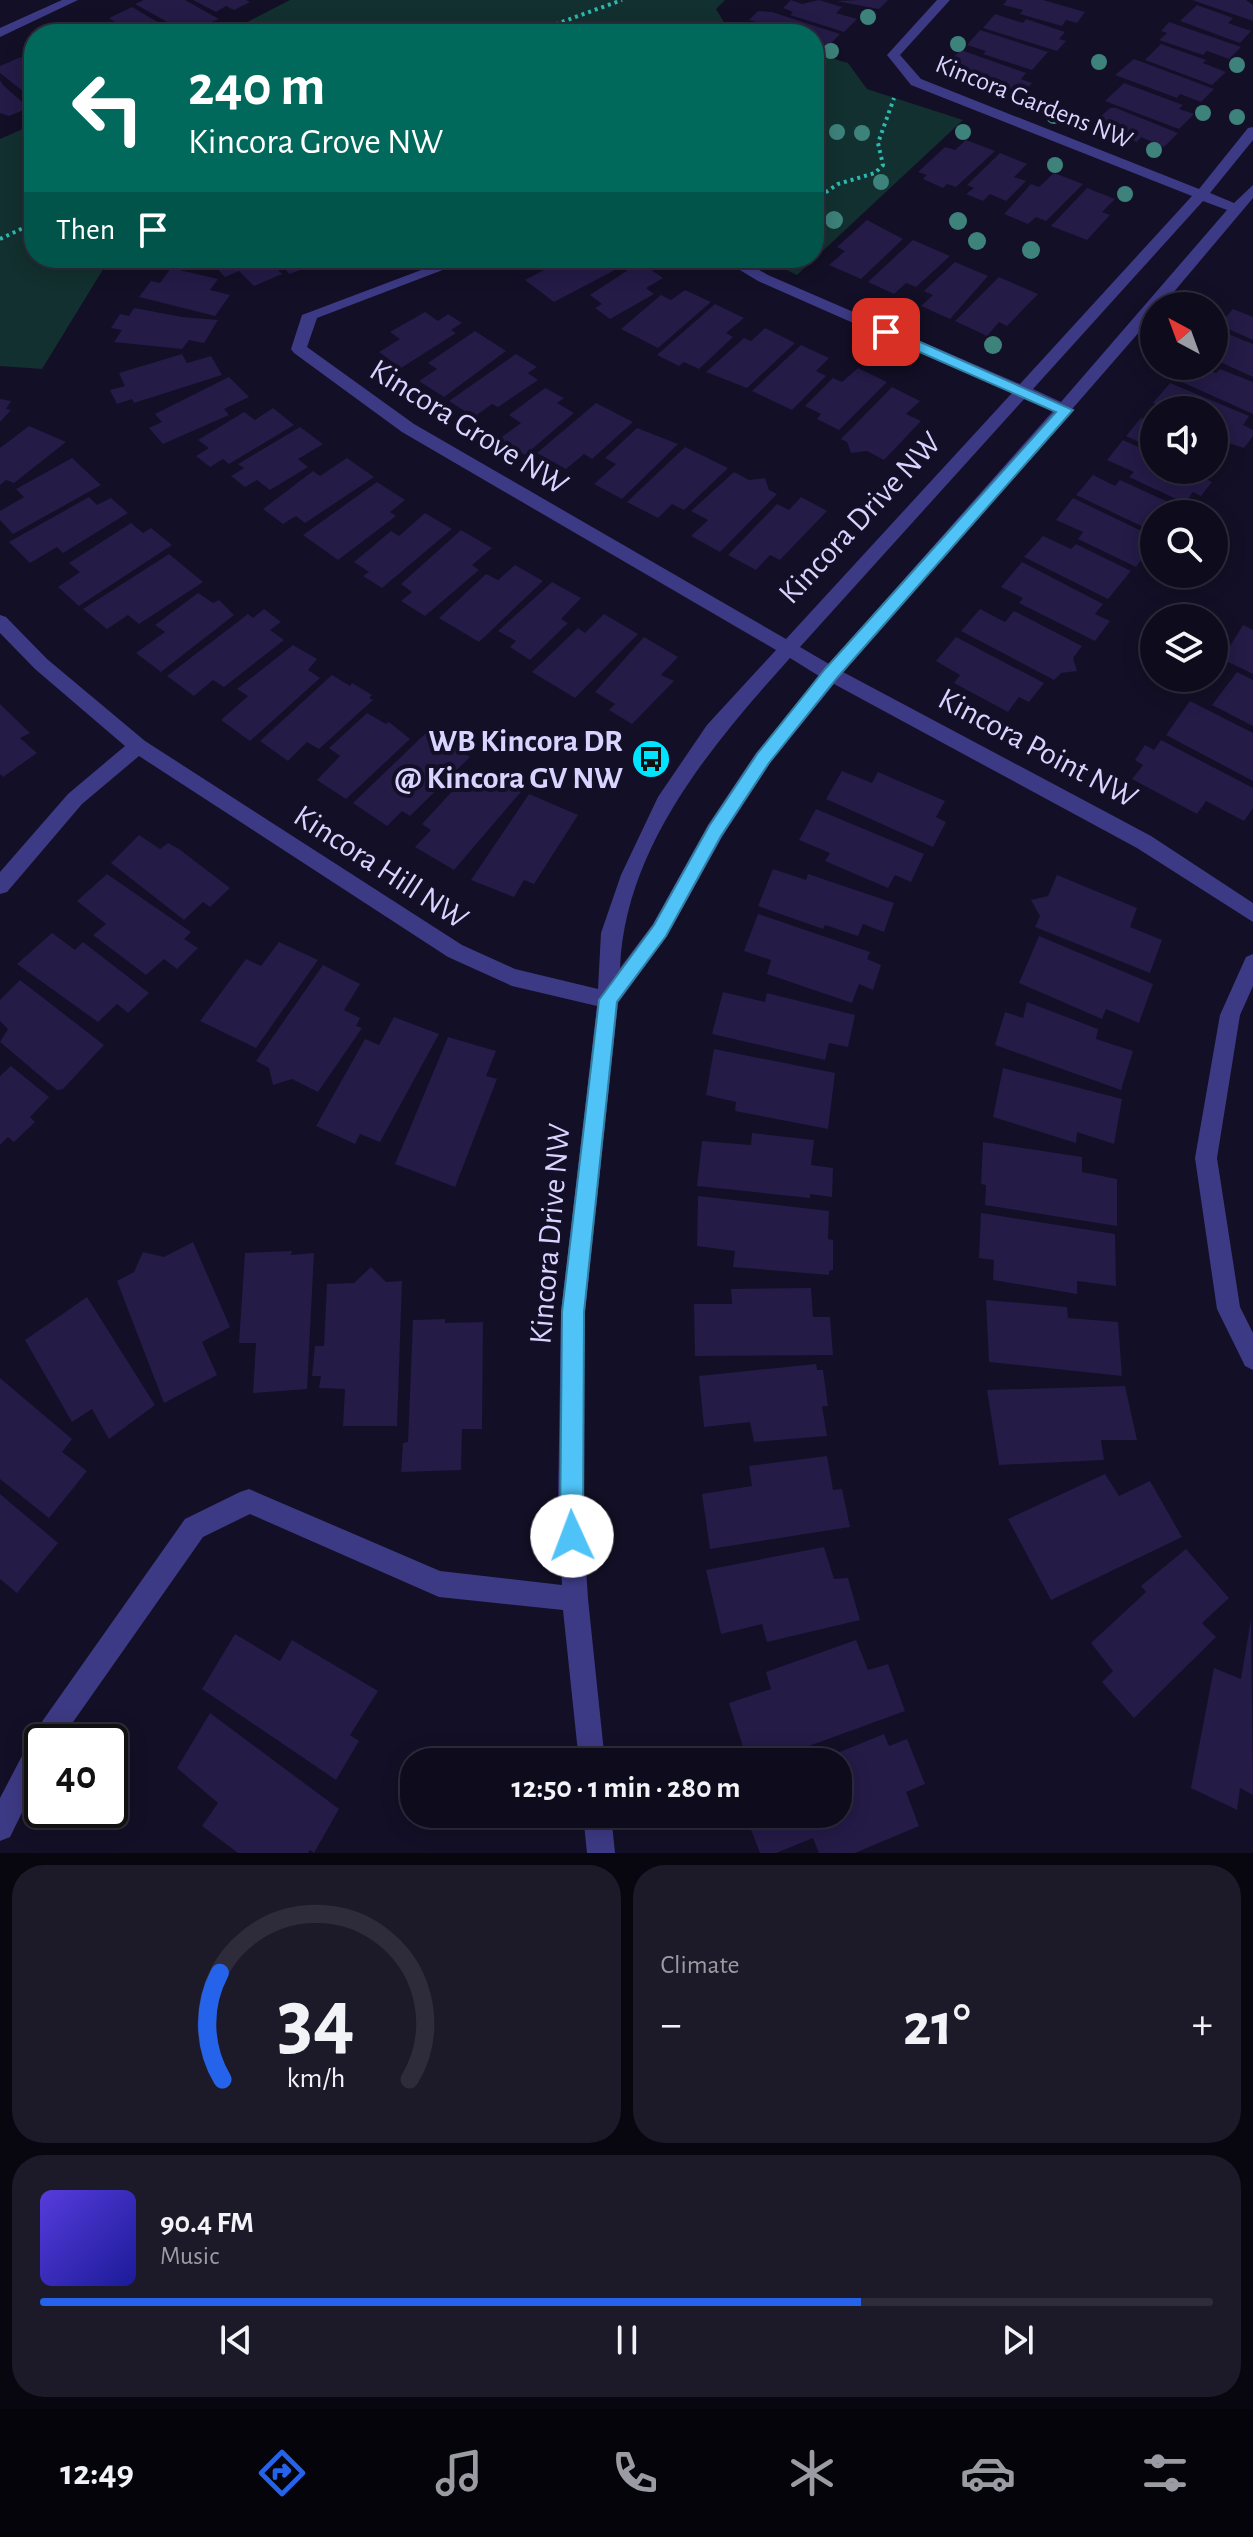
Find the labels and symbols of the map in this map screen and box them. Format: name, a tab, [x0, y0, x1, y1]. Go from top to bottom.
street label: Kincora Gardens NW	[932, 51, 1137, 154]
north arrow	[1140, 292, 1228, 380]
pin	[852, 298, 920, 366]
street label: Kincora Grove NW	[364, 353, 574, 501]
street label: Kincora Drive NW	[773, 426, 947, 610]
street label: Kincora Point NW	[933, 682, 1143, 814]
place label: WB Kincora DR @ Kincora GV NW	[395, 725, 623, 794]
bus stop icon: WB Kincora DR @ Kincora GV NW	[630, 738, 672, 780]
street label: Kincora Hill NW	[288, 799, 474, 935]
street label: Kincora Drive NW	[524, 1122, 576, 1346]
position arrow	[530, 1494, 614, 1578]
speed limit sign: 40	[24, 1724, 128, 1828]

